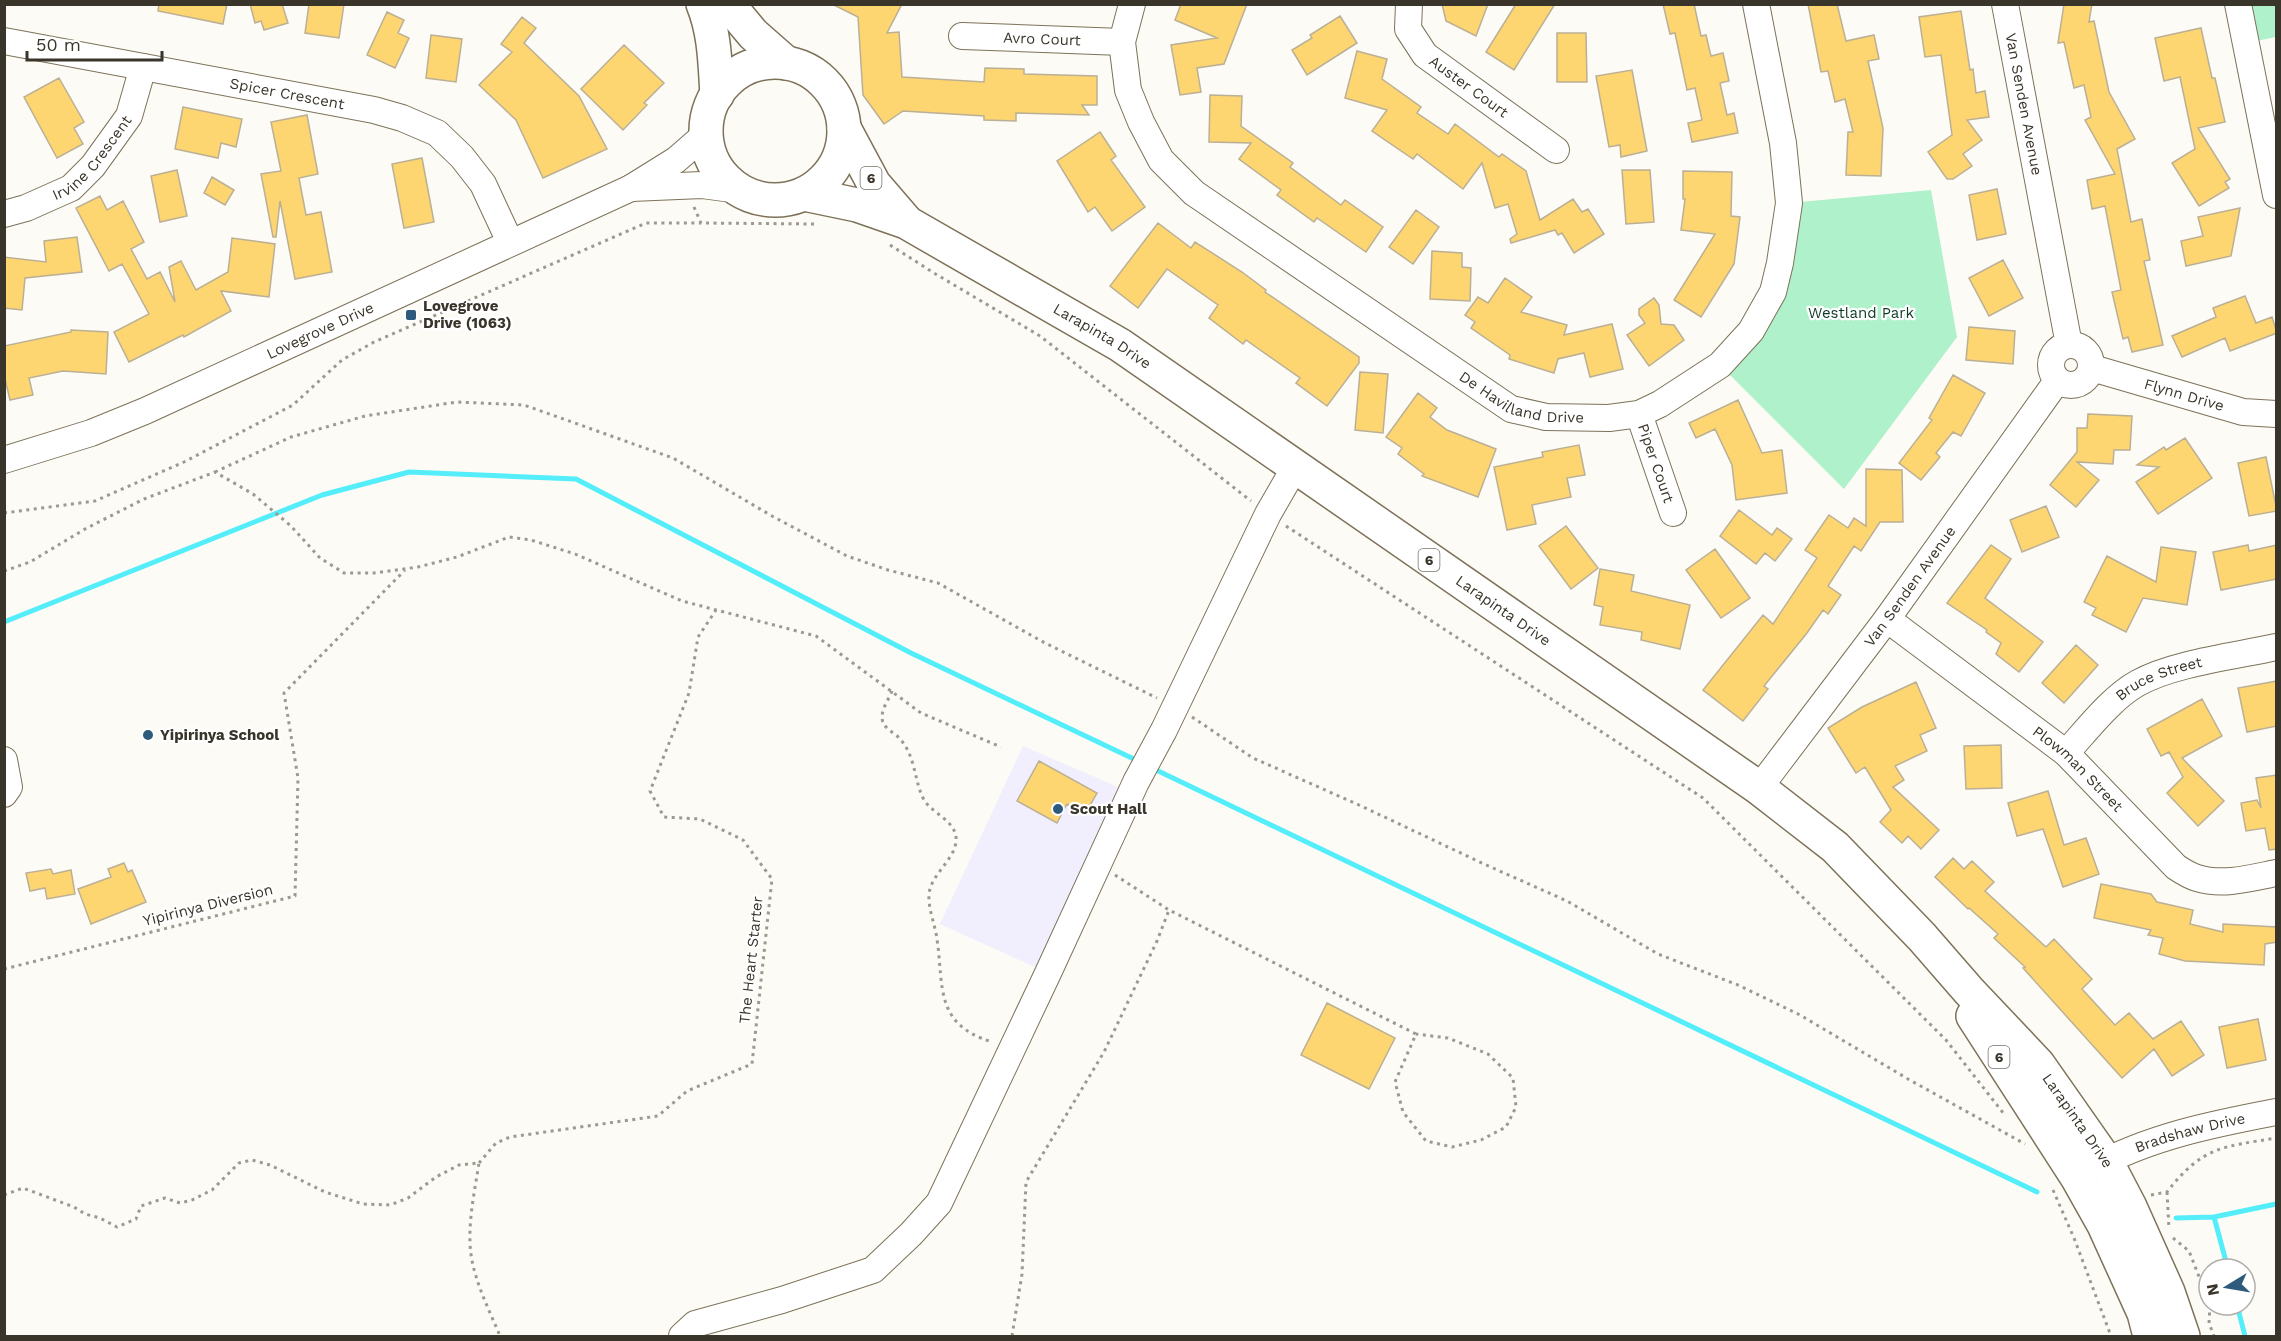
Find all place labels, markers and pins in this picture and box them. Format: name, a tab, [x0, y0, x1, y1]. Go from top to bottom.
place label: Lovegrove Drive (1063)	[423, 297, 512, 332]
marker: Lovegrove Drive (1063)	[404, 308, 418, 322]
place label: Yipirinya School	[160, 726, 279, 744]
marker: Yipirinya School	[141, 728, 155, 742]
place label: Scout Hall	[1070, 800, 1147, 818]
marker: Scout Hall	[1051, 802, 1065, 816]

